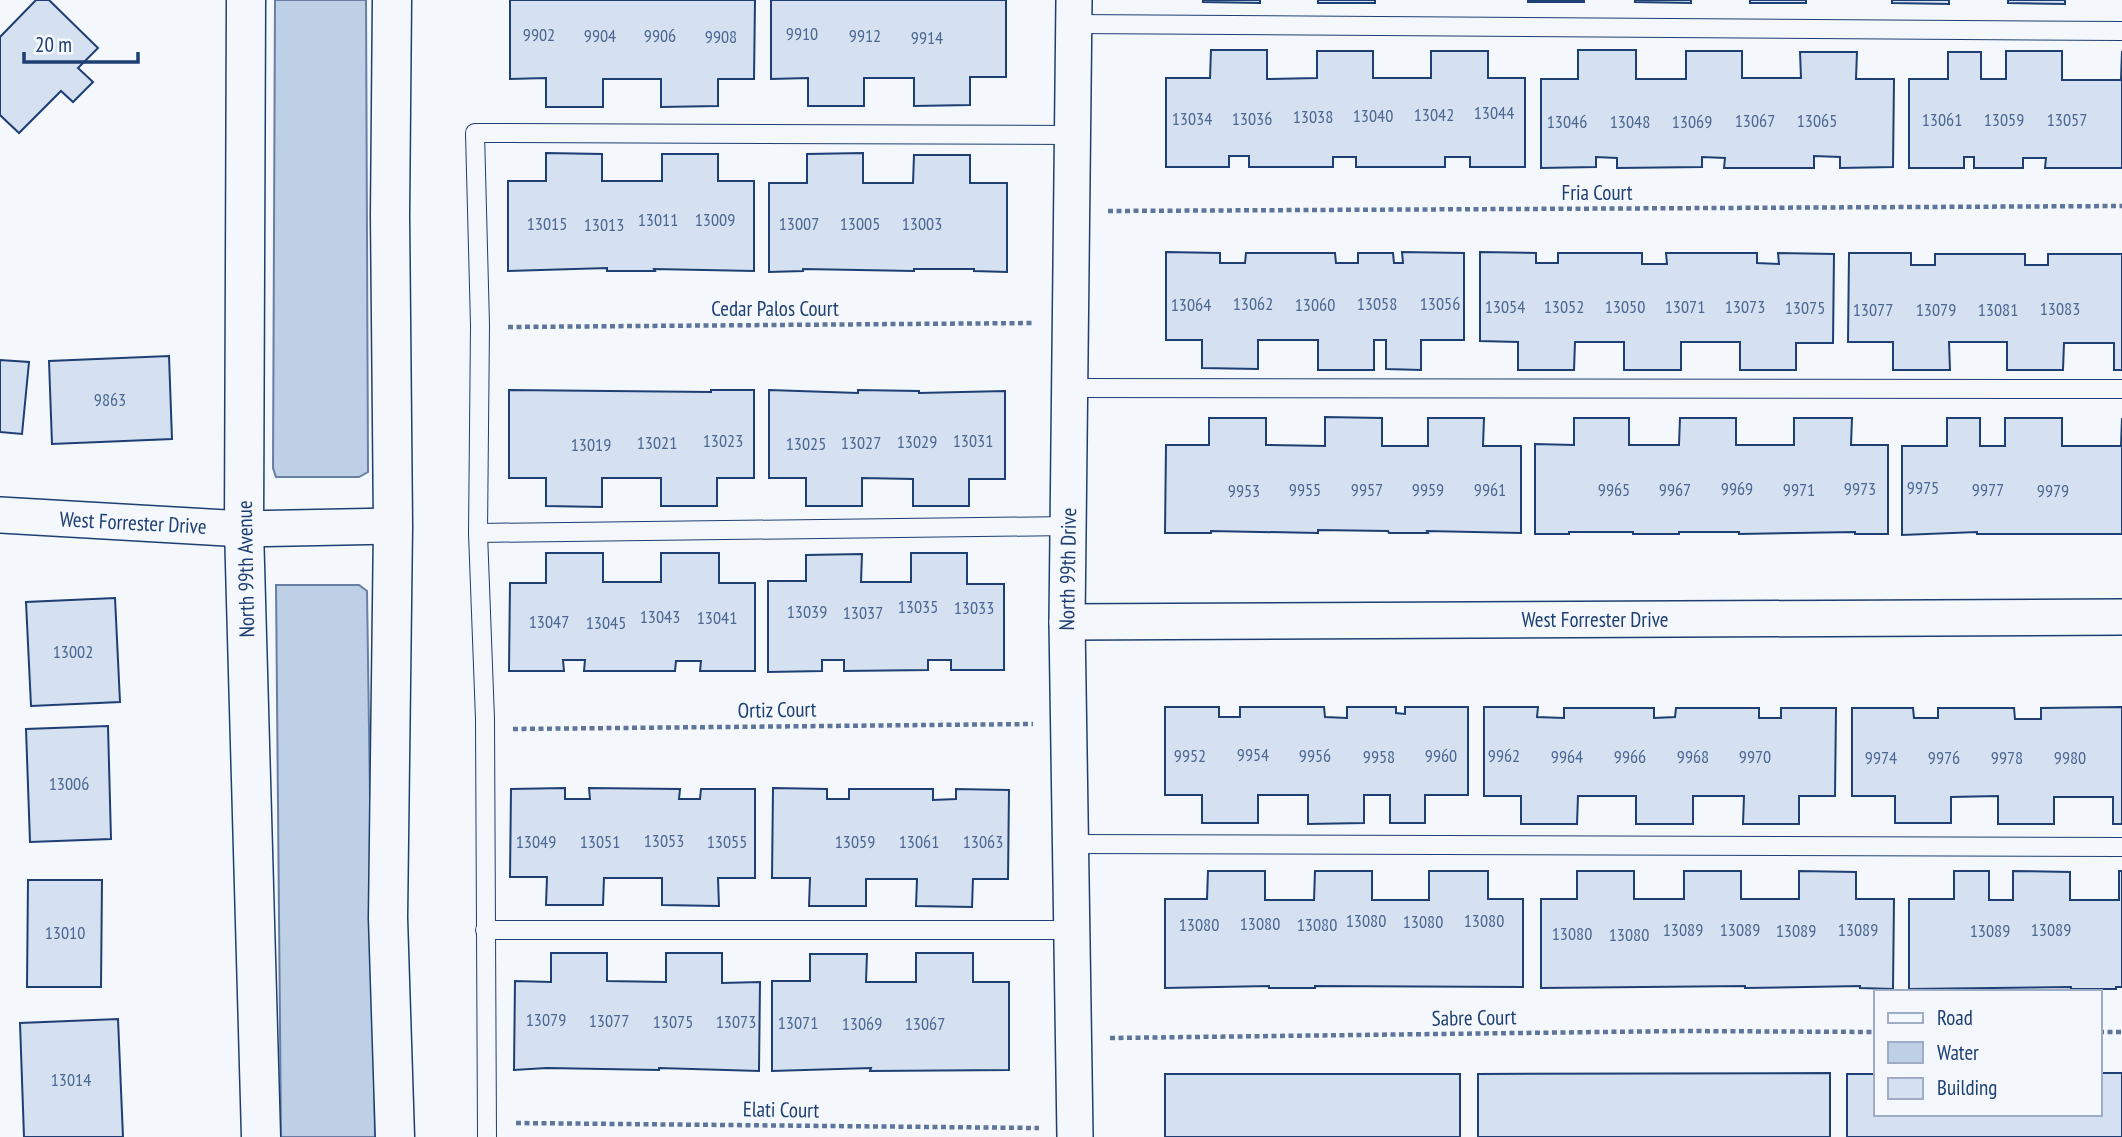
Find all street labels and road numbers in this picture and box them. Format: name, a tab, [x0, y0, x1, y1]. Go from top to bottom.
street label: Fria Court	[1561, 179, 1633, 206]
street label: Cedar Palos Court	[711, 295, 839, 322]
street label: North 99th Avenue	[231, 500, 260, 638]
street label: West Forrester Drive	[59, 505, 207, 540]
street label: North 99th Drive	[1053, 507, 1082, 631]
street label: West Forrester Drive	[1521, 606, 1669, 633]
street label: Ortiz Court	[737, 695, 817, 724]
street label: Sabre Court	[1431, 1003, 1517, 1032]
street label: Elati Court	[743, 1095, 820, 1124]

